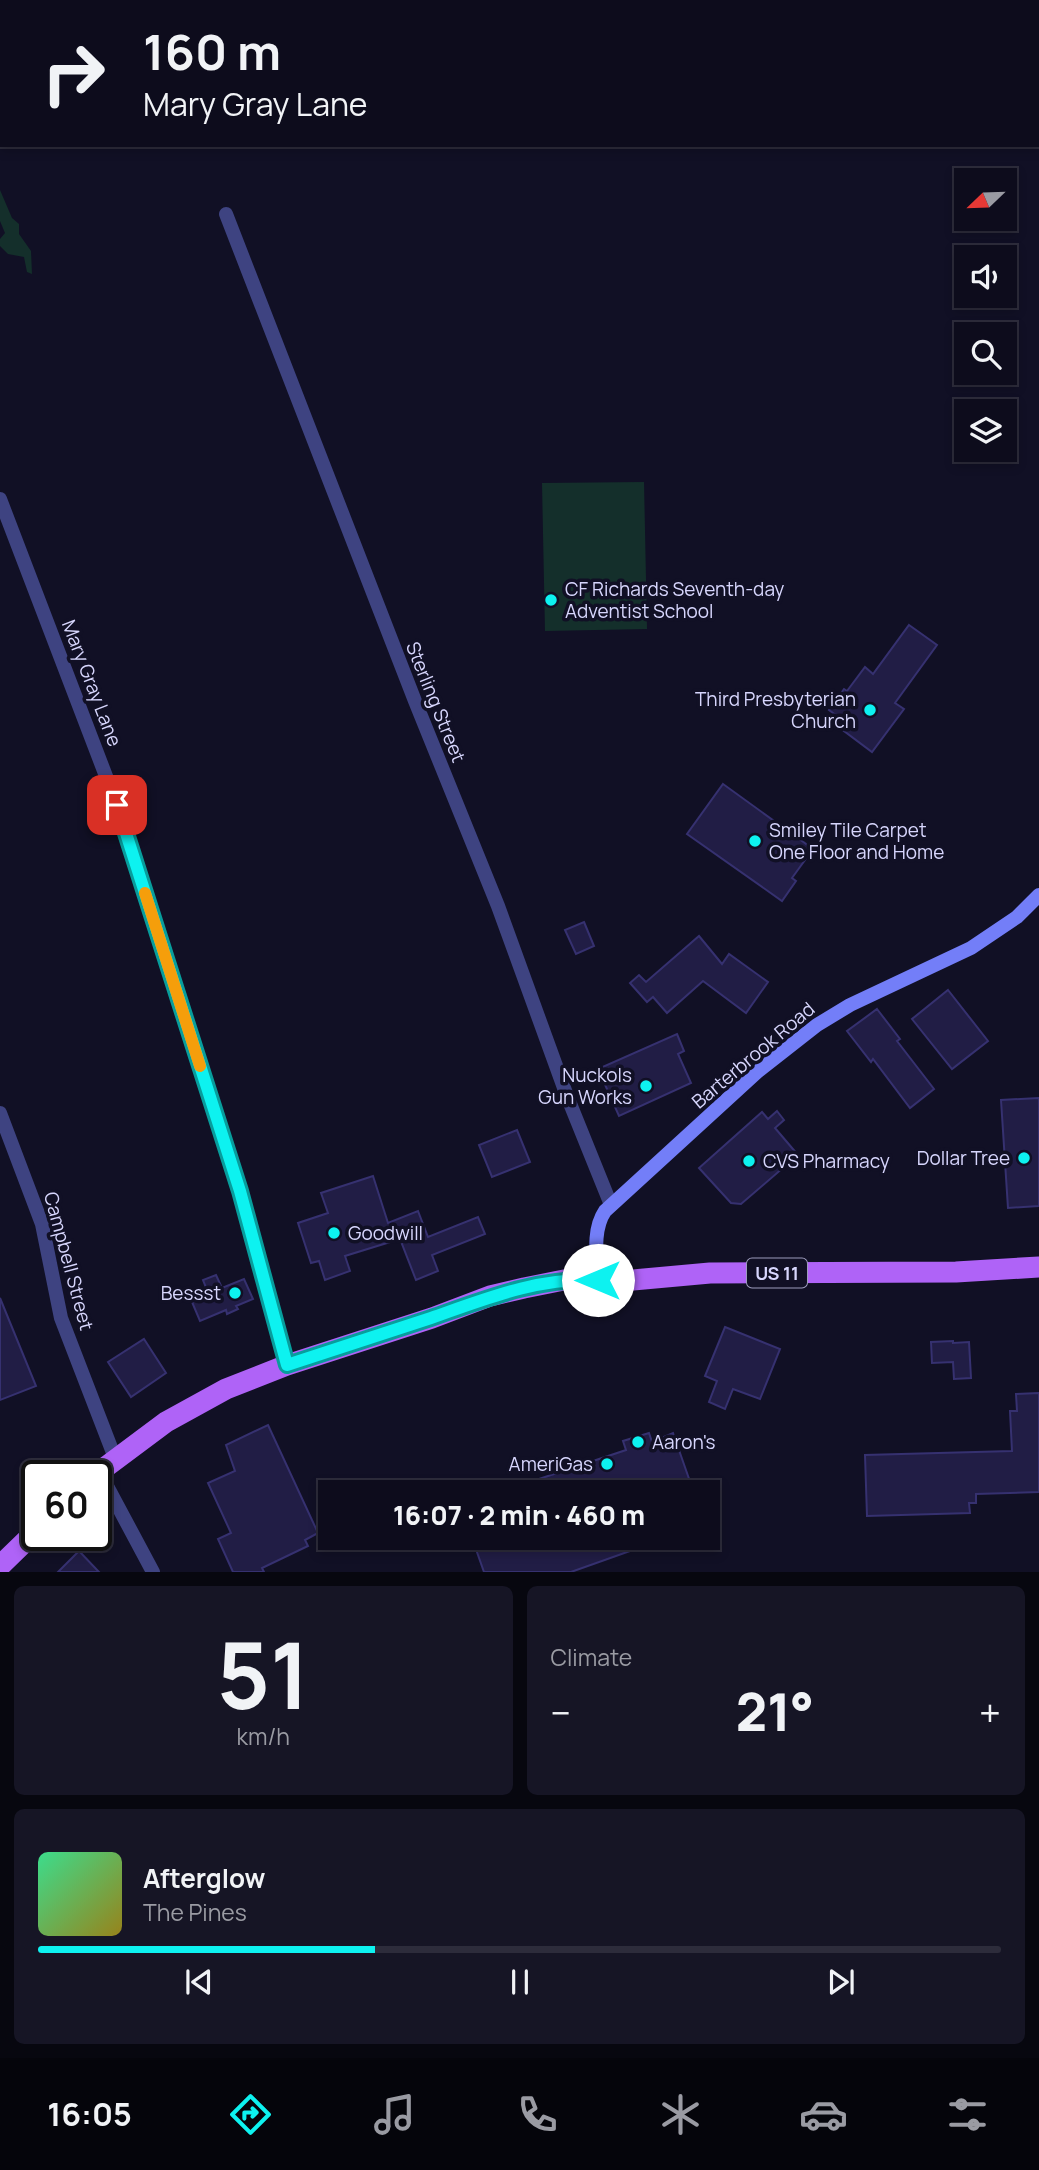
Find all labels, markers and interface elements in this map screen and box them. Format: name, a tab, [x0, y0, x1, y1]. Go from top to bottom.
text: 160 m	[143, 18, 281, 85]
icon: right	[28, 28, 119, 119]
text: Mary Gray Lane	[143, 82, 368, 126]
north arrow	[954, 168, 1017, 231]
map controls	[954, 168, 1017, 462]
button: sound	[954, 245, 1017, 308]
button: search	[954, 322, 1017, 385]
button: layers	[954, 399, 1017, 462]
place label: CF Richards Seventh-day Adventist School	[565, 576, 784, 624]
marker: CF Richards Seventh-day Adventist School	[543, 592, 559, 608]
street label: Mary Gray Lane	[56, 616, 128, 750]
street label: Sterling Street	[400, 638, 472, 766]
place label: Third Presbyterian Church	[695, 686, 856, 734]
marker: Third Presbyterian Church	[862, 702, 878, 718]
pin	[87, 775, 147, 835]
icon: arrive	[98, 786, 136, 824]
place label: Smiley Tile Carpet One Floor and Home	[769, 817, 944, 865]
marker: Smiley Tile Carpet One Floor and Home	[747, 833, 763, 849]
street label: Barterbrook Road	[686, 996, 820, 1114]
place label: Nuckols Gun Works	[538, 1062, 632, 1110]
marker: Nuckols Gun Works	[638, 1078, 654, 1094]
place label: Dollar Tree	[917, 1145, 1010, 1171]
place label: CVS Pharmacy	[763, 1148, 890, 1174]
marker: Dollar Tree	[1016, 1150, 1032, 1166]
marker: CVS Pharmacy	[741, 1153, 757, 1169]
street label: Campbell Street	[38, 1189, 100, 1333]
place label: Goodwill	[348, 1220, 423, 1246]
marker: Goodwill	[326, 1225, 342, 1241]
position arrow	[561, 1243, 635, 1317]
road number: US 11	[747, 1258, 807, 1288]
place label: Bessst	[161, 1280, 221, 1306]
marker: Bessst	[227, 1285, 243, 1301]
place label: Aaron's	[652, 1429, 716, 1455]
marker: Aaron's	[630, 1434, 646, 1450]
place label: AmeriGas	[509, 1451, 593, 1477]
marker: AmeriGas	[599, 1456, 615, 1472]
speed limit sign: 60	[21, 1460, 112, 1551]
text: 16:07 · 2 min · 460 m	[393, 1497, 645, 1533]
text: 51	[217, 1612, 310, 1736]
text: Climate	[551, 1641, 632, 1673]
text: 21°	[736, 1676, 814, 1747]
text: −	[551, 1686, 571, 1738]
text: +	[979, 1686, 1001, 1738]
text: km/h	[237, 1720, 290, 1752]
text: Afterglow	[143, 1860, 265, 1896]
text: The Pines	[143, 1896, 247, 1928]
icon: previous	[180, 1963, 218, 2001]
icon: pause	[501, 1963, 539, 2001]
icon: next	[822, 1963, 860, 2001]
icon: directions	[226, 2090, 275, 2139]
icon: music	[370, 2090, 419, 2139]
icon: phone	[513, 2090, 562, 2139]
icon: climate	[656, 2090, 705, 2139]
icon: car	[799, 2090, 848, 2139]
icon: filters	[943, 2090, 992, 2139]
text: 16:05	[47, 2092, 132, 2136]

